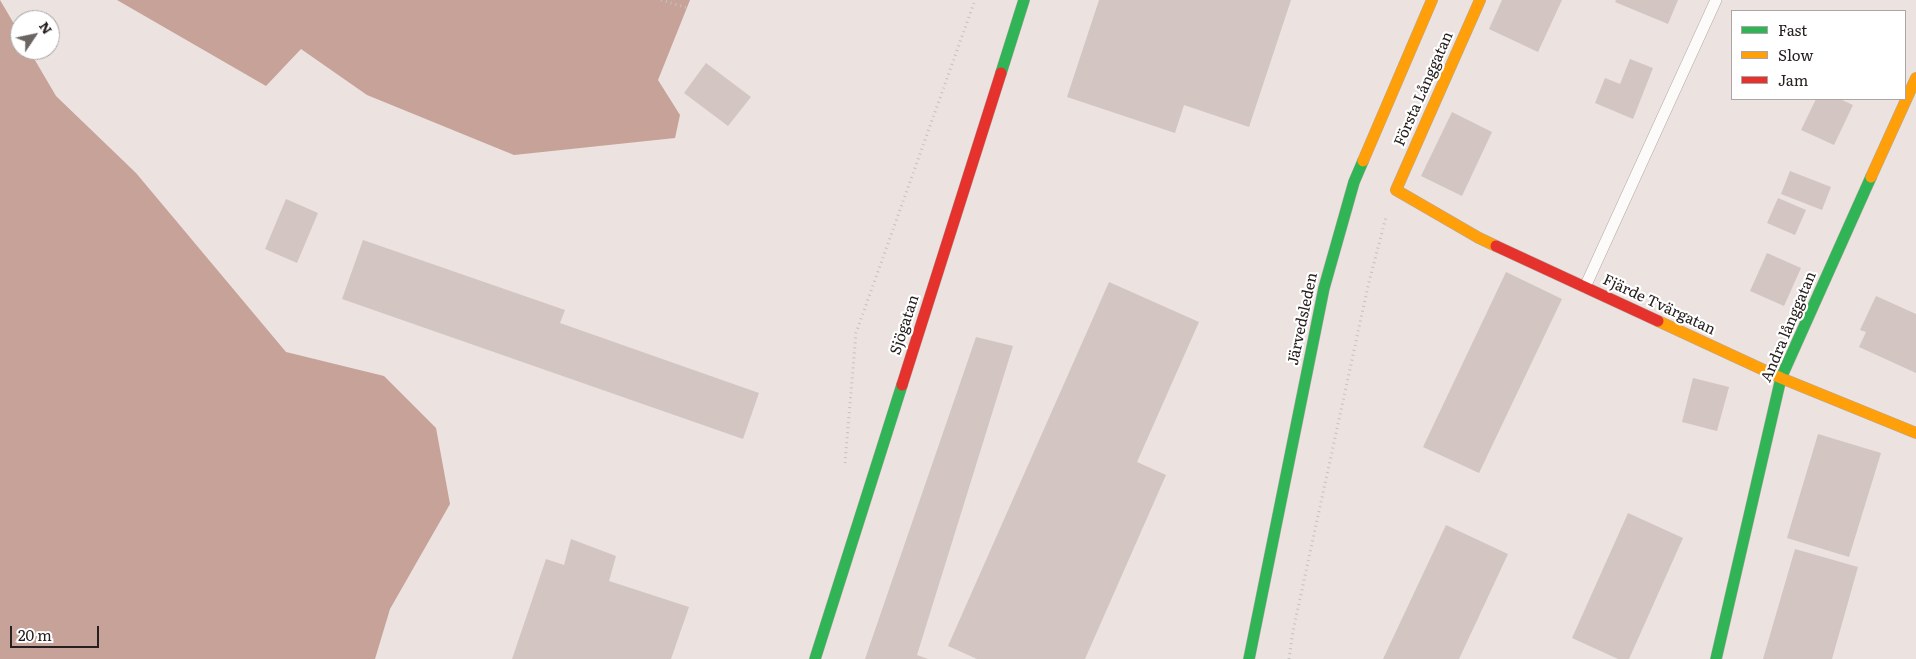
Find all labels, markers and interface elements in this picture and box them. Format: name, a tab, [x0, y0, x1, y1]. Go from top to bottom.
north arrow	[10, 10, 60, 60]
legend	[1731, 10, 1906, 100]
text: N	[35, 17, 58, 38]
text: Fast	[1778, 18, 1807, 41]
street label: Första Långgatan	[1391, 29, 1457, 149]
text: Slow	[1778, 43, 1813, 66]
text: Jam	[1778, 68, 1808, 91]
street label: Andra långgatan	[1758, 269, 1820, 385]
street label: Järvedsleden	[1284, 271, 1322, 367]
street label: Fjärde Tvärgatan	[1600, 271, 1718, 339]
street label: Sjögatan	[887, 293, 923, 357]
scale bar	[12, 616, 101, 648]
text: 20 m	[18, 623, 52, 646]

